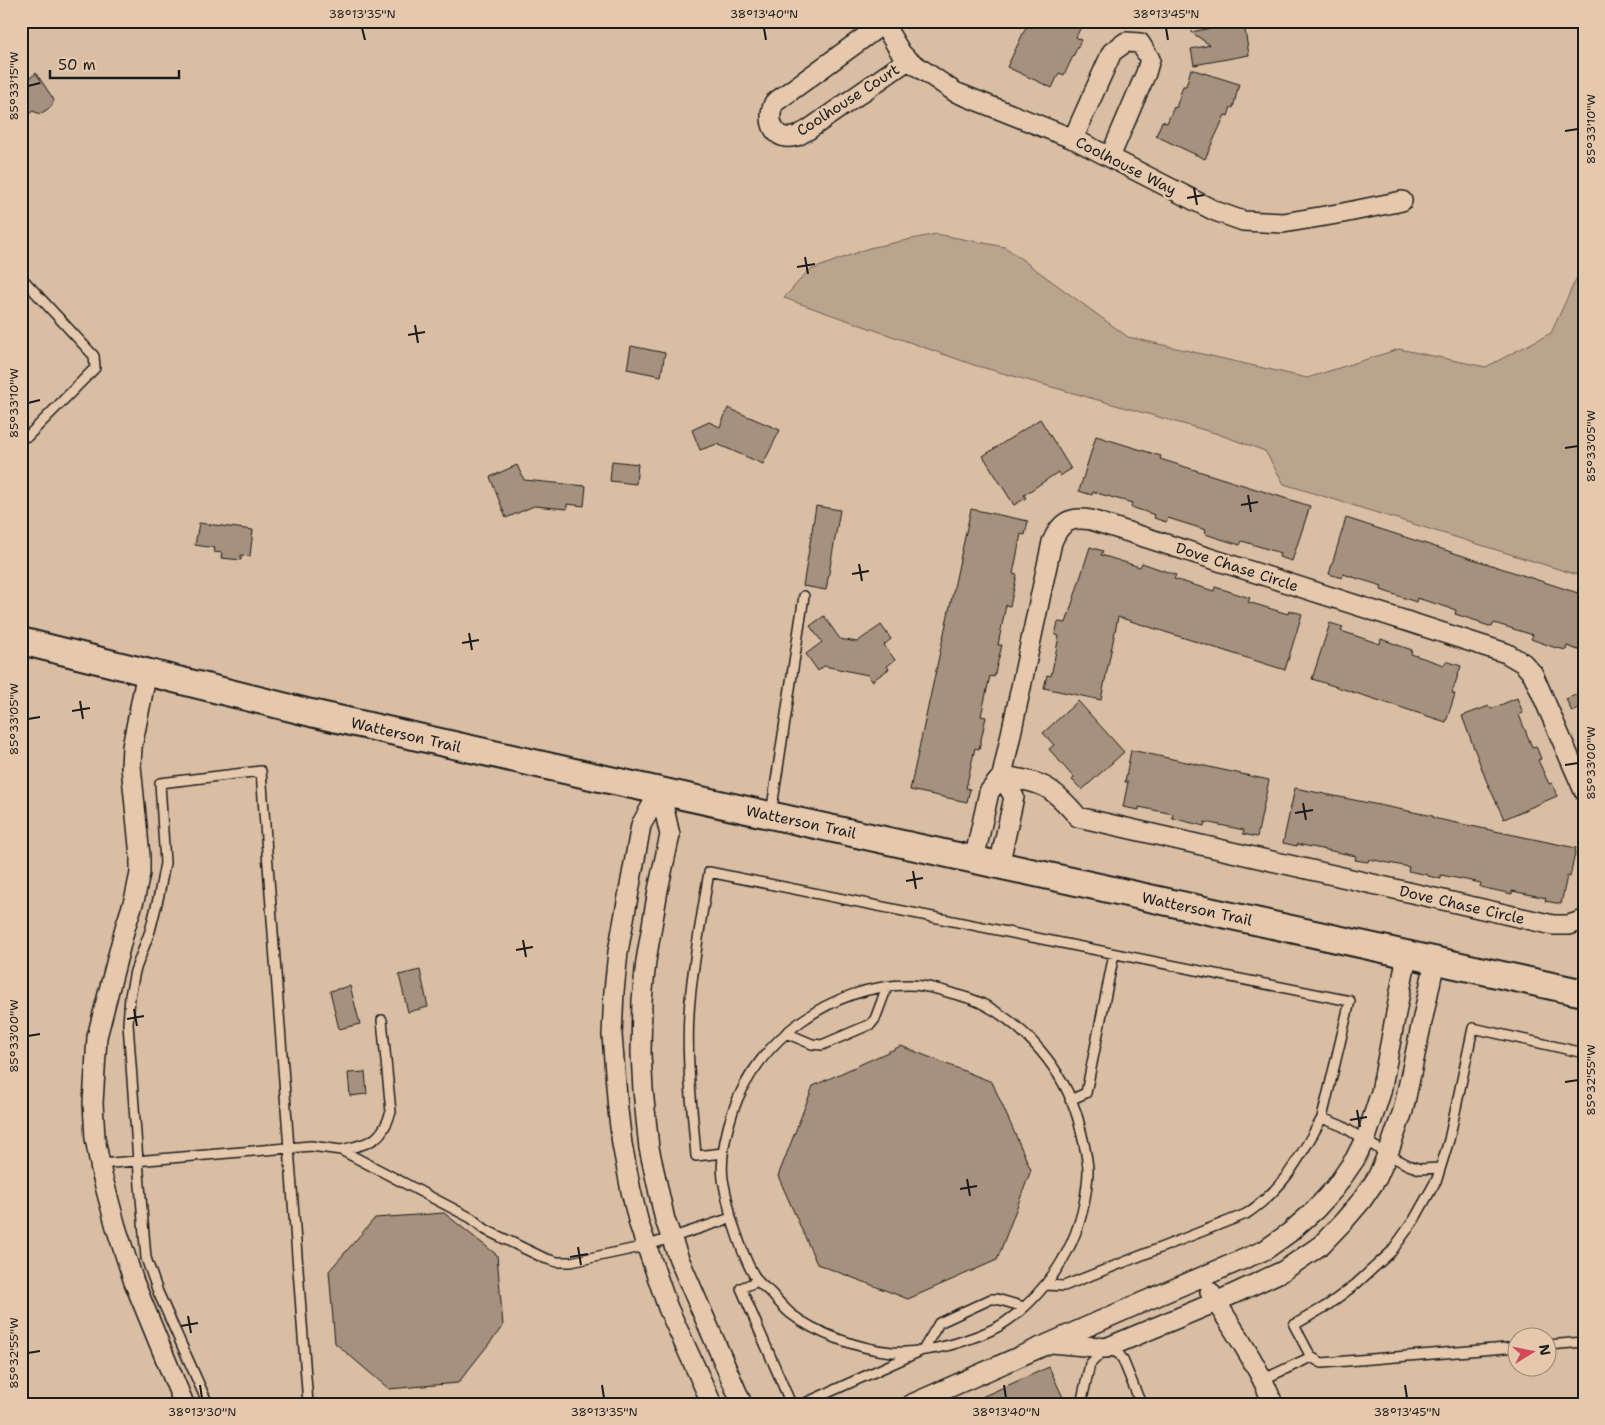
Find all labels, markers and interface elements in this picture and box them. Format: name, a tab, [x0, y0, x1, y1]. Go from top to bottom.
text: 38°13'35"N	[328, 6, 396, 22]
text: 38°13'40"N	[730, 6, 798, 22]
text: 38°13'45"N	[1132, 6, 1200, 22]
scale bar	[50, 48, 179, 80]
text: 85°33'15"W	[6, 51, 22, 121]
text: 50 m	[58, 55, 96, 75]
street label: Coolhouse Court	[793, 59, 903, 141]
text: 85°33'10"W	[1583, 94, 1599, 164]
street label: Coolhouse Way	[1072, 132, 1180, 200]
text: 85°33'10"W	[6, 368, 22, 438]
text: 85°33'05"W	[1583, 410, 1599, 482]
street label: Dove Chase Circle	[1173, 538, 1301, 596]
text: 85°33'05"W	[6, 683, 22, 755]
street label: Watterson Trail	[349, 713, 464, 758]
text: 85°33'00"W	[1583, 726, 1599, 800]
street label: Watterson Trail	[744, 801, 859, 844]
street label: Dove Chase Circle	[1397, 881, 1527, 929]
street label: Watterson Trail	[1140, 888, 1255, 931]
text: 85°33'00"W	[6, 999, 22, 1073]
text: 85°32'55"W	[1583, 1044, 1599, 1116]
text: 85°32'55"W	[6, 1317, 22, 1389]
north arrow	[1508, 1328, 1558, 1378]
text: N	[1535, 1343, 1555, 1357]
text: 38°13'30"N	[168, 1404, 236, 1420]
text: 38°13'35"N	[570, 1404, 638, 1420]
text: 38°13'40"N	[972, 1404, 1040, 1420]
text: 38°13'45"N	[1373, 1404, 1441, 1420]

